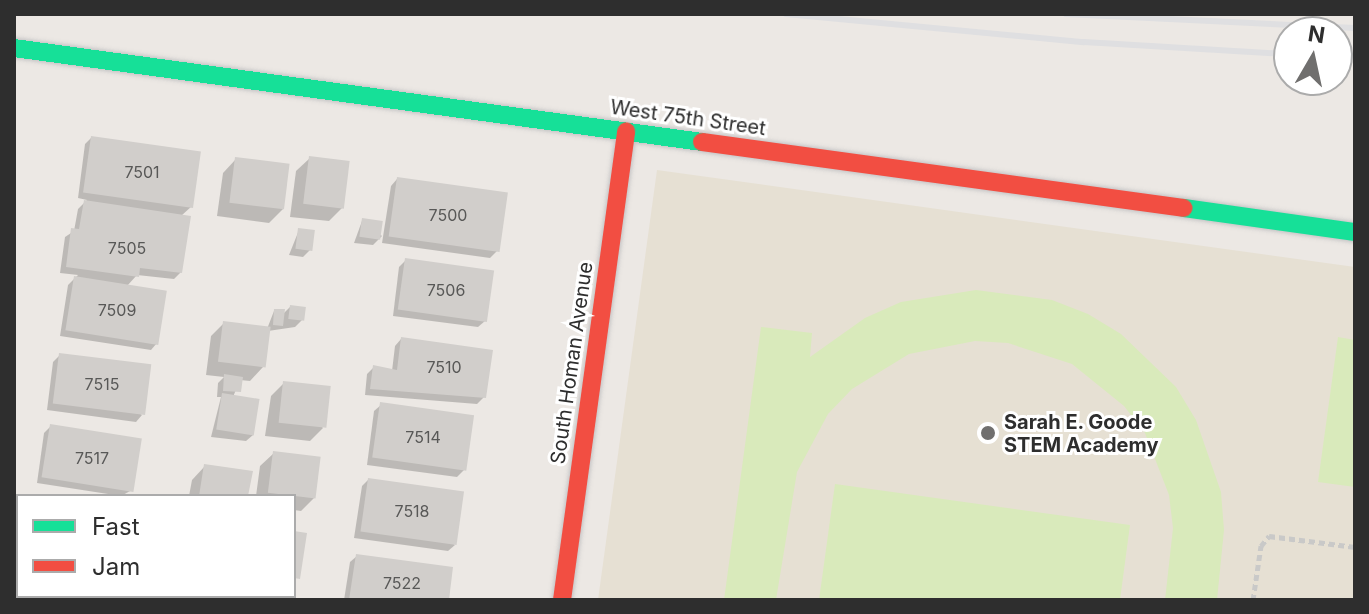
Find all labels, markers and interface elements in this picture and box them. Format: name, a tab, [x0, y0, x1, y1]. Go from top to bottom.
north arrow	[1273, 16, 1353, 96]
text: N	[1306, 20, 1327, 48]
street label: West 75th Street	[609, 95, 767, 141]
house number: 7501	[124, 162, 160, 182]
house number: 7500	[429, 205, 467, 225]
house number: 7505	[108, 238, 146, 258]
street label: South Homan Avenue	[546, 260, 598, 466]
house number: 7506	[427, 280, 465, 300]
house number: 7509	[98, 300, 136, 320]
house number: 7510	[426, 357, 462, 377]
house number: 7515	[85, 374, 119, 394]
place label: Sarah E. Goode STEM Academy	[1004, 410, 1158, 457]
marker: Sarah E. Goode STEM Academy	[979, 424, 997, 442]
house number: 7514	[405, 427, 441, 447]
house number: 7517	[75, 448, 109, 468]
legend	[16, 494, 296, 598]
house number: 7518	[394, 501, 430, 521]
text: Fast	[92, 512, 140, 541]
text: Jam	[92, 552, 140, 581]
house number: 7522	[383, 573, 421, 593]

